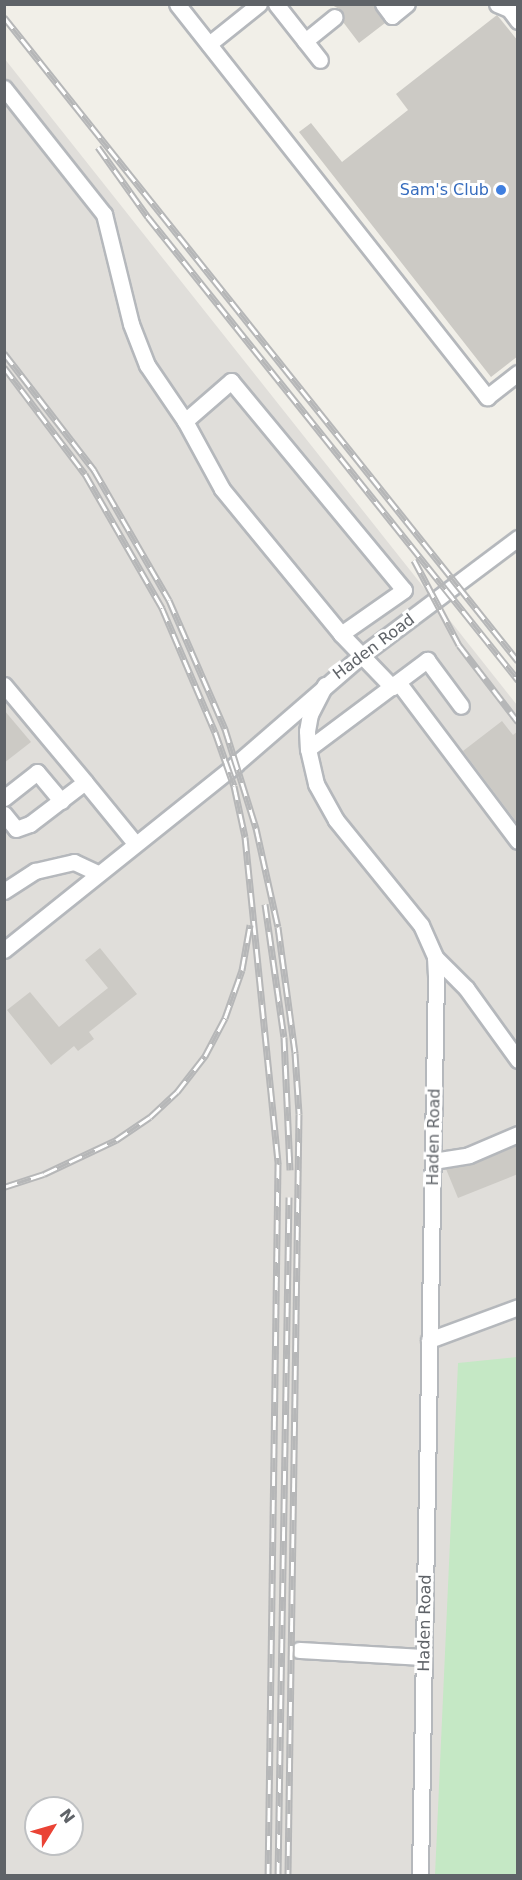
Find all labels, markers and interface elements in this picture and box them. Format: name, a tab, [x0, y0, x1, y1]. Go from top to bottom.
place label: Sam's Club	[400, 180, 489, 200]
marker: Sam's Club	[494, 183, 508, 197]
street label: Haden Road	[329, 610, 419, 684]
street label: Haden Road	[424, 1088, 444, 1186]
street label: Haden Road	[415, 1574, 435, 1672]
north arrow	[24, 1796, 84, 1856]
text: N	[56, 1805, 79, 1827]

